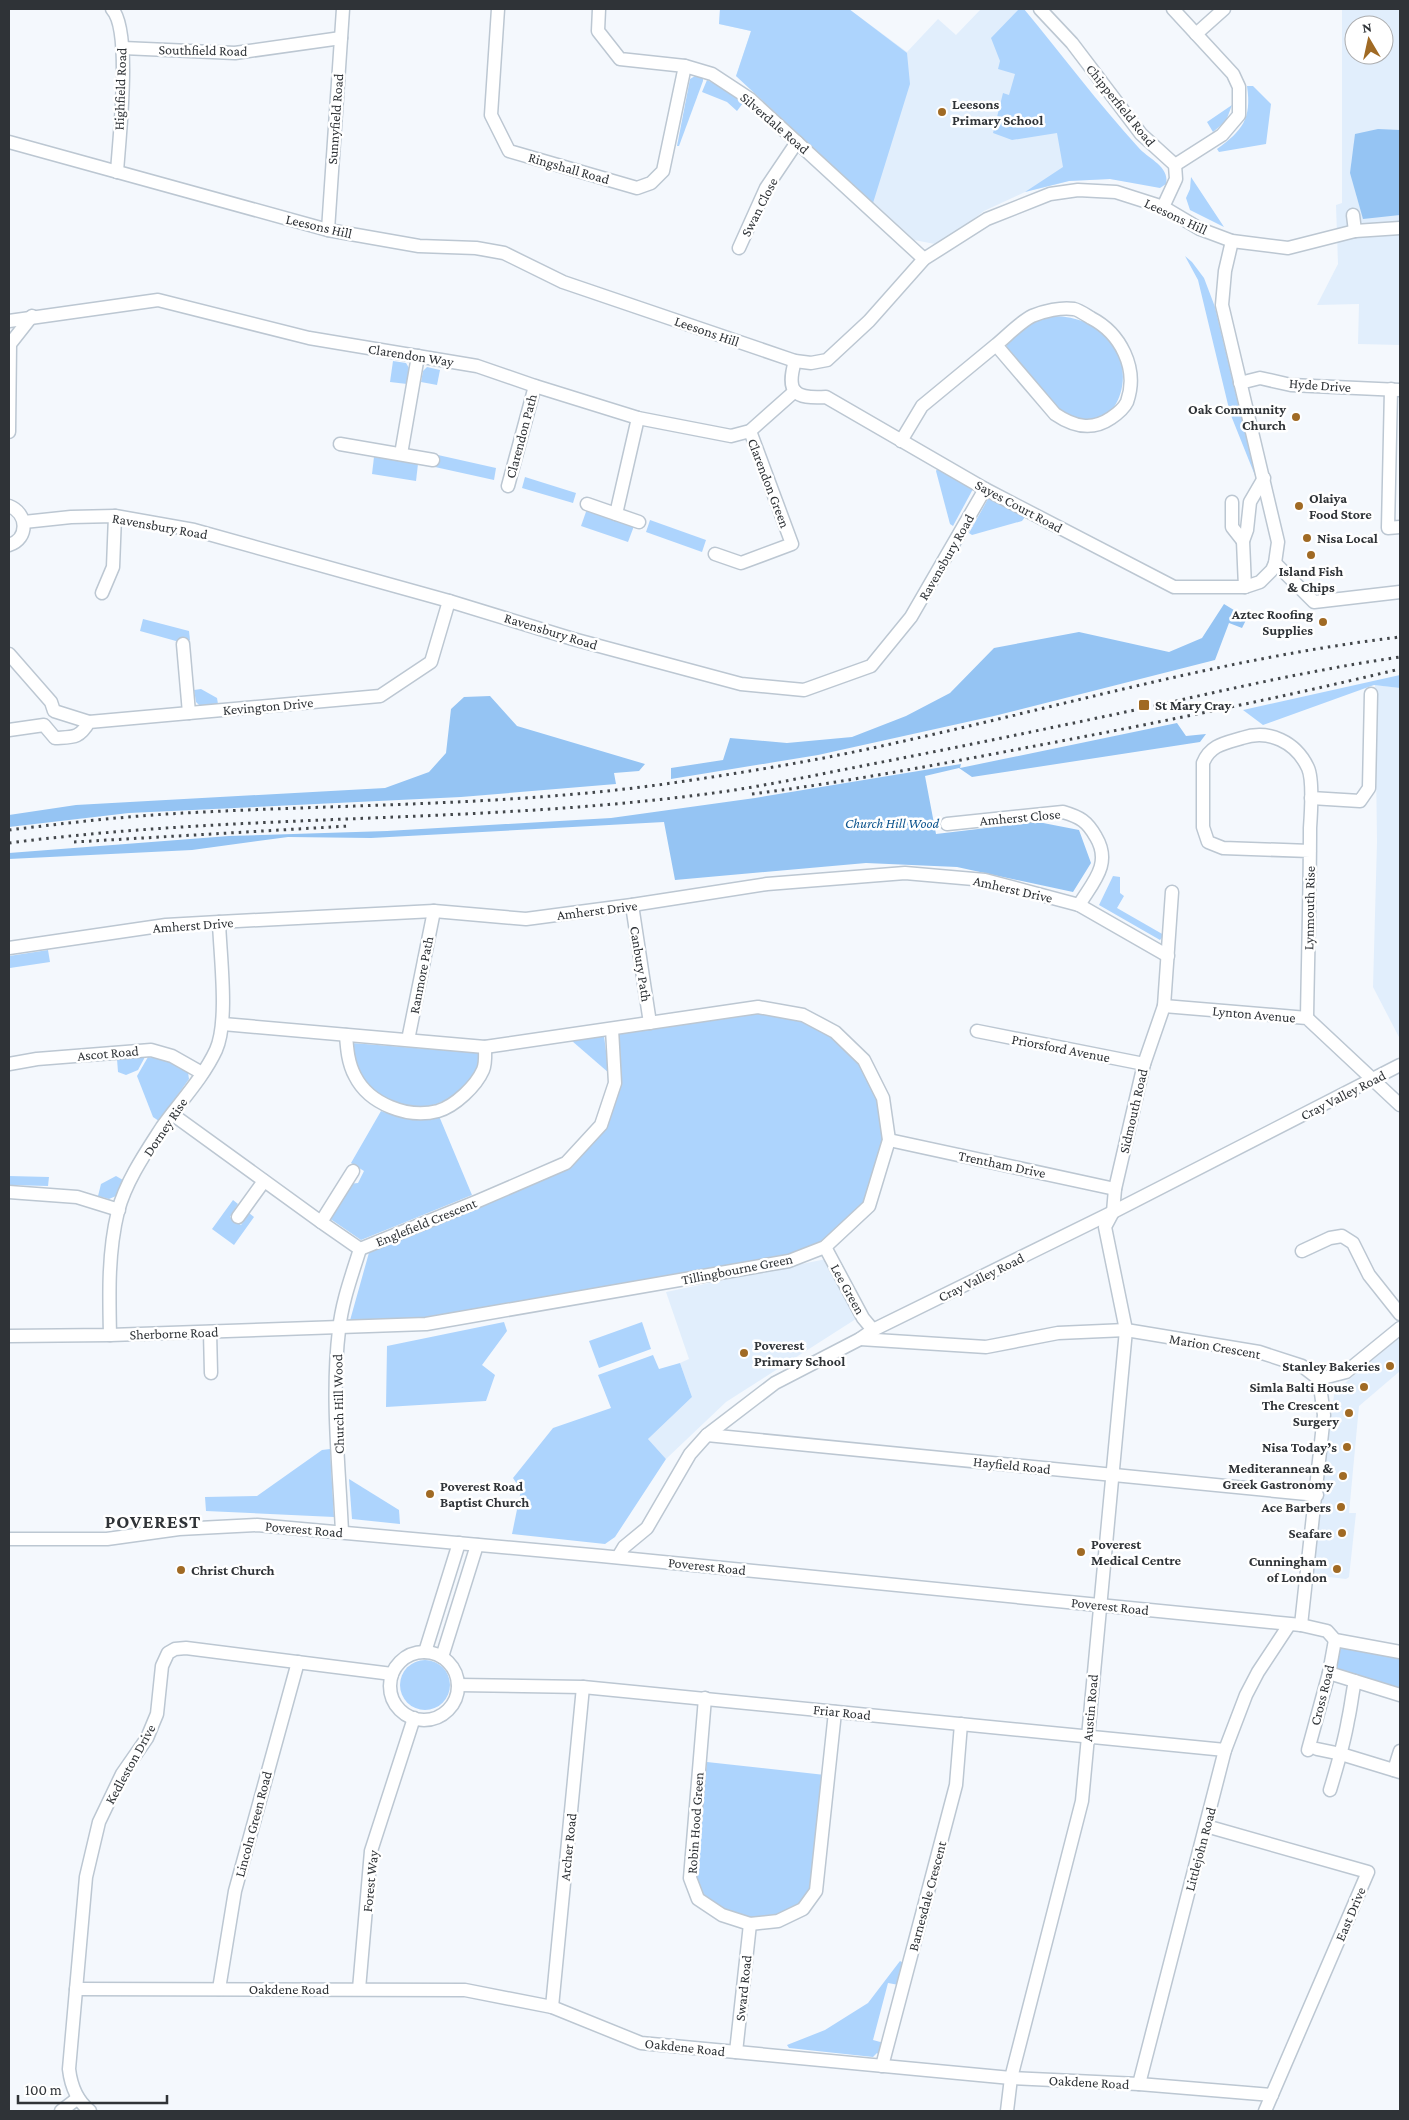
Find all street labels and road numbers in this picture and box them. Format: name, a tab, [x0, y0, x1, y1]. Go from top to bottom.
street label: Southfield Road	[158, 41, 248, 59]
street label: Highfield Road	[111, 47, 129, 131]
street label: Chipperfield Road	[1083, 61, 1159, 150]
street label: Sunnyfield Road	[324, 72, 346, 165]
street label: Silverdale Road	[737, 89, 813, 158]
street label: Ringshall Road	[527, 149, 612, 187]
street label: Swan Close	[737, 175, 781, 239]
street label: Leesons Hill	[1142, 194, 1210, 238]
street label: Leesons Hill	[284, 211, 354, 241]
street label: Leesons Hill	[672, 312, 742, 350]
street label: Clarendon Way	[367, 340, 455, 370]
street label: Hyde Drive	[1288, 375, 1352, 395]
street label: Clarendon Path	[502, 392, 540, 480]
street label: Clarendon Green	[745, 436, 794, 530]
street label: Sayes Court Road	[973, 476, 1066, 536]
street label: Ravensbury Road	[111, 510, 210, 542]
street label: Ravensbury Road	[915, 511, 977, 603]
street label: Ravensbury Road	[502, 609, 600, 653]
street label: Kevington Drive	[222, 694, 314, 718]
street label: Amherst Close	[979, 805, 1061, 829]
street label: Lynmouth Rise	[1300, 866, 1318, 950]
street label: Amherst Drive	[972, 872, 1054, 906]
street label: Amherst Drive	[556, 897, 638, 923]
street label: Amherst Drive	[152, 914, 234, 936]
street label: Canbury Path	[627, 925, 655, 1003]
street label: Ranmore Path	[406, 934, 436, 1015]
street label: Lynton Avenue	[1212, 1002, 1296, 1026]
street label: Priorsford Avenue	[1010, 1031, 1112, 1065]
street label: Ascot Road	[77, 1042, 140, 1064]
street label: Cray Valley Road	[1298, 1066, 1389, 1123]
street label: Sidmouth Road	[1115, 1067, 1151, 1155]
street label: Dorney Rise	[140, 1095, 190, 1159]
street label: Trentham Drive	[957, 1147, 1047, 1181]
street label: Englefield Crescent	[373, 1194, 479, 1250]
street label: Cray Valley Road	[936, 1249, 1027, 1305]
street label: Tillingbourne Green	[680, 1250, 794, 1288]
street label: Lee Green	[828, 1261, 869, 1317]
street label: Sherborne Road	[129, 1323, 219, 1343]
street label: Marion Crescent	[1168, 1330, 1262, 1362]
street label: Church Hill Wood	[329, 1353, 347, 1454]
street label: Hayfield Road	[972, 1453, 1052, 1477]
street label: Poverest Road	[264, 1518, 344, 1540]
street label: Poverest Road	[667, 1554, 747, 1578]
street label: Poverest Road	[1070, 1594, 1150, 1618]
street label: Cross Road	[1307, 1662, 1337, 1727]
street label: Austin Road	[1079, 1673, 1101, 1742]
street label: Friar Road	[812, 1701, 872, 1723]
street label: Kedleston Drive	[101, 1721, 159, 1807]
street label: Lincoln Green Road	[231, 1769, 275, 1879]
street label: Robin Hood Green	[683, 1771, 707, 1874]
street label: Littlejohn Road	[1181, 1805, 1220, 1893]
street label: Archer Road	[556, 1812, 580, 1882]
street label: Barnesdale Crescent	[905, 1839, 949, 1953]
street label: Forest Way	[359, 1849, 381, 1913]
street label: East Drive	[1331, 1885, 1369, 1943]
street label: Sward Road	[732, 1954, 754, 2022]
street label: Oakdene Road	[249, 1981, 330, 1997]
street label: Oakdene Road	[644, 2035, 727, 2059]
street label: Oakdene Road	[1048, 2072, 1130, 2092]

